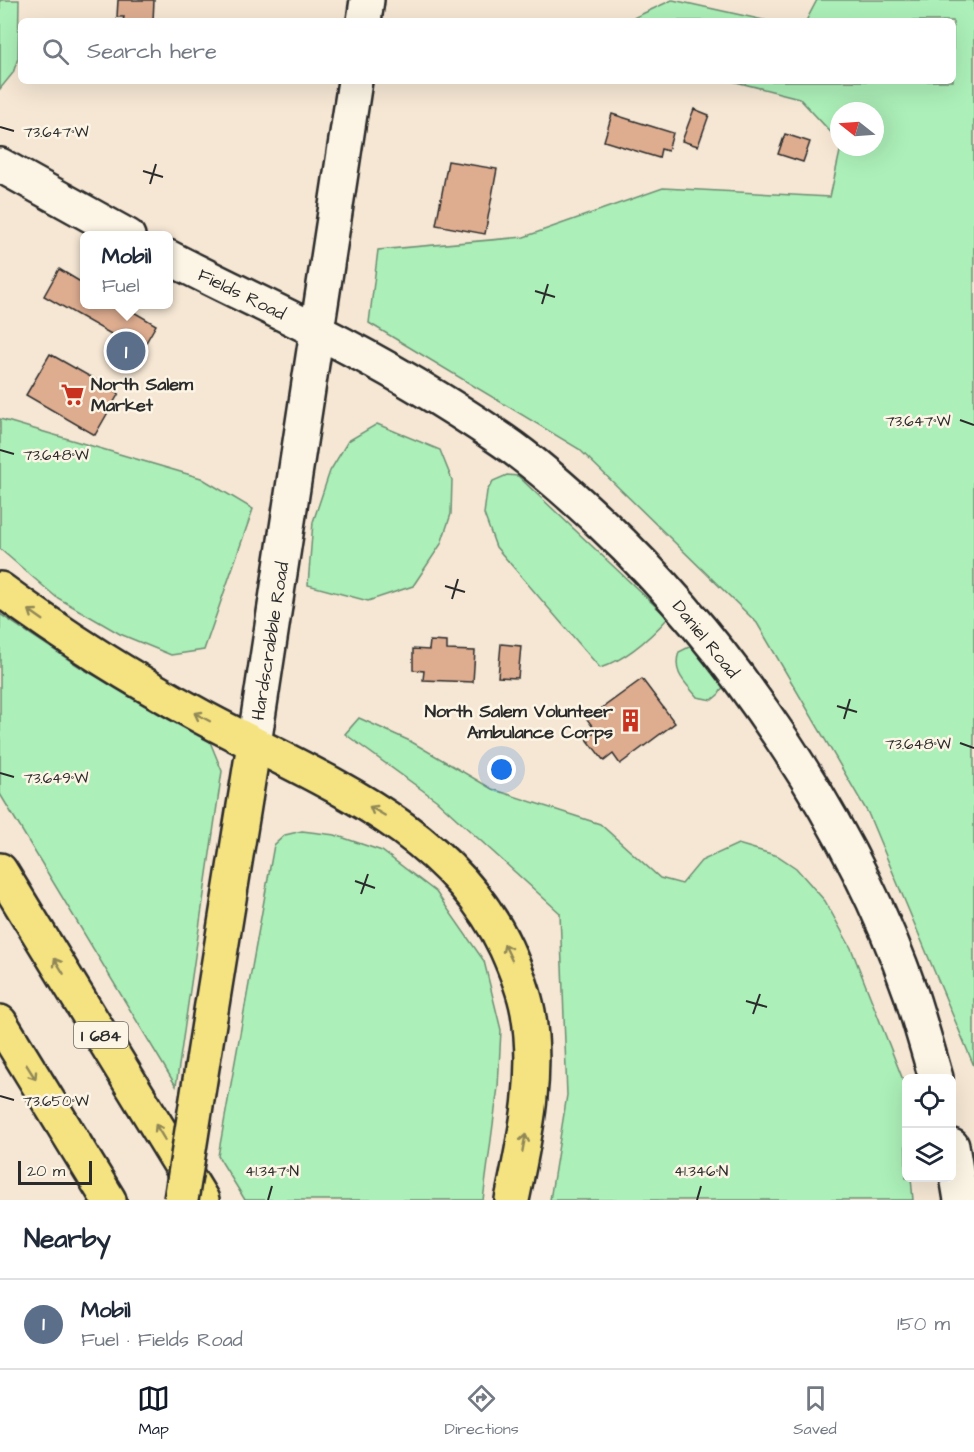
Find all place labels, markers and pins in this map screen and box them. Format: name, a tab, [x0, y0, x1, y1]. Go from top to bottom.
pin: 1	[106, 328, 146, 374]
place label: North Salem Market	[91, 372, 194, 418]
supermarket icon: North Salem Market	[60, 381, 86, 407]
place label: North Salem Volunteer Ambulance Corps	[425, 699, 613, 745]
building icon: North Salem Volunteer Ambulance Corps	[618, 708, 644, 734]

